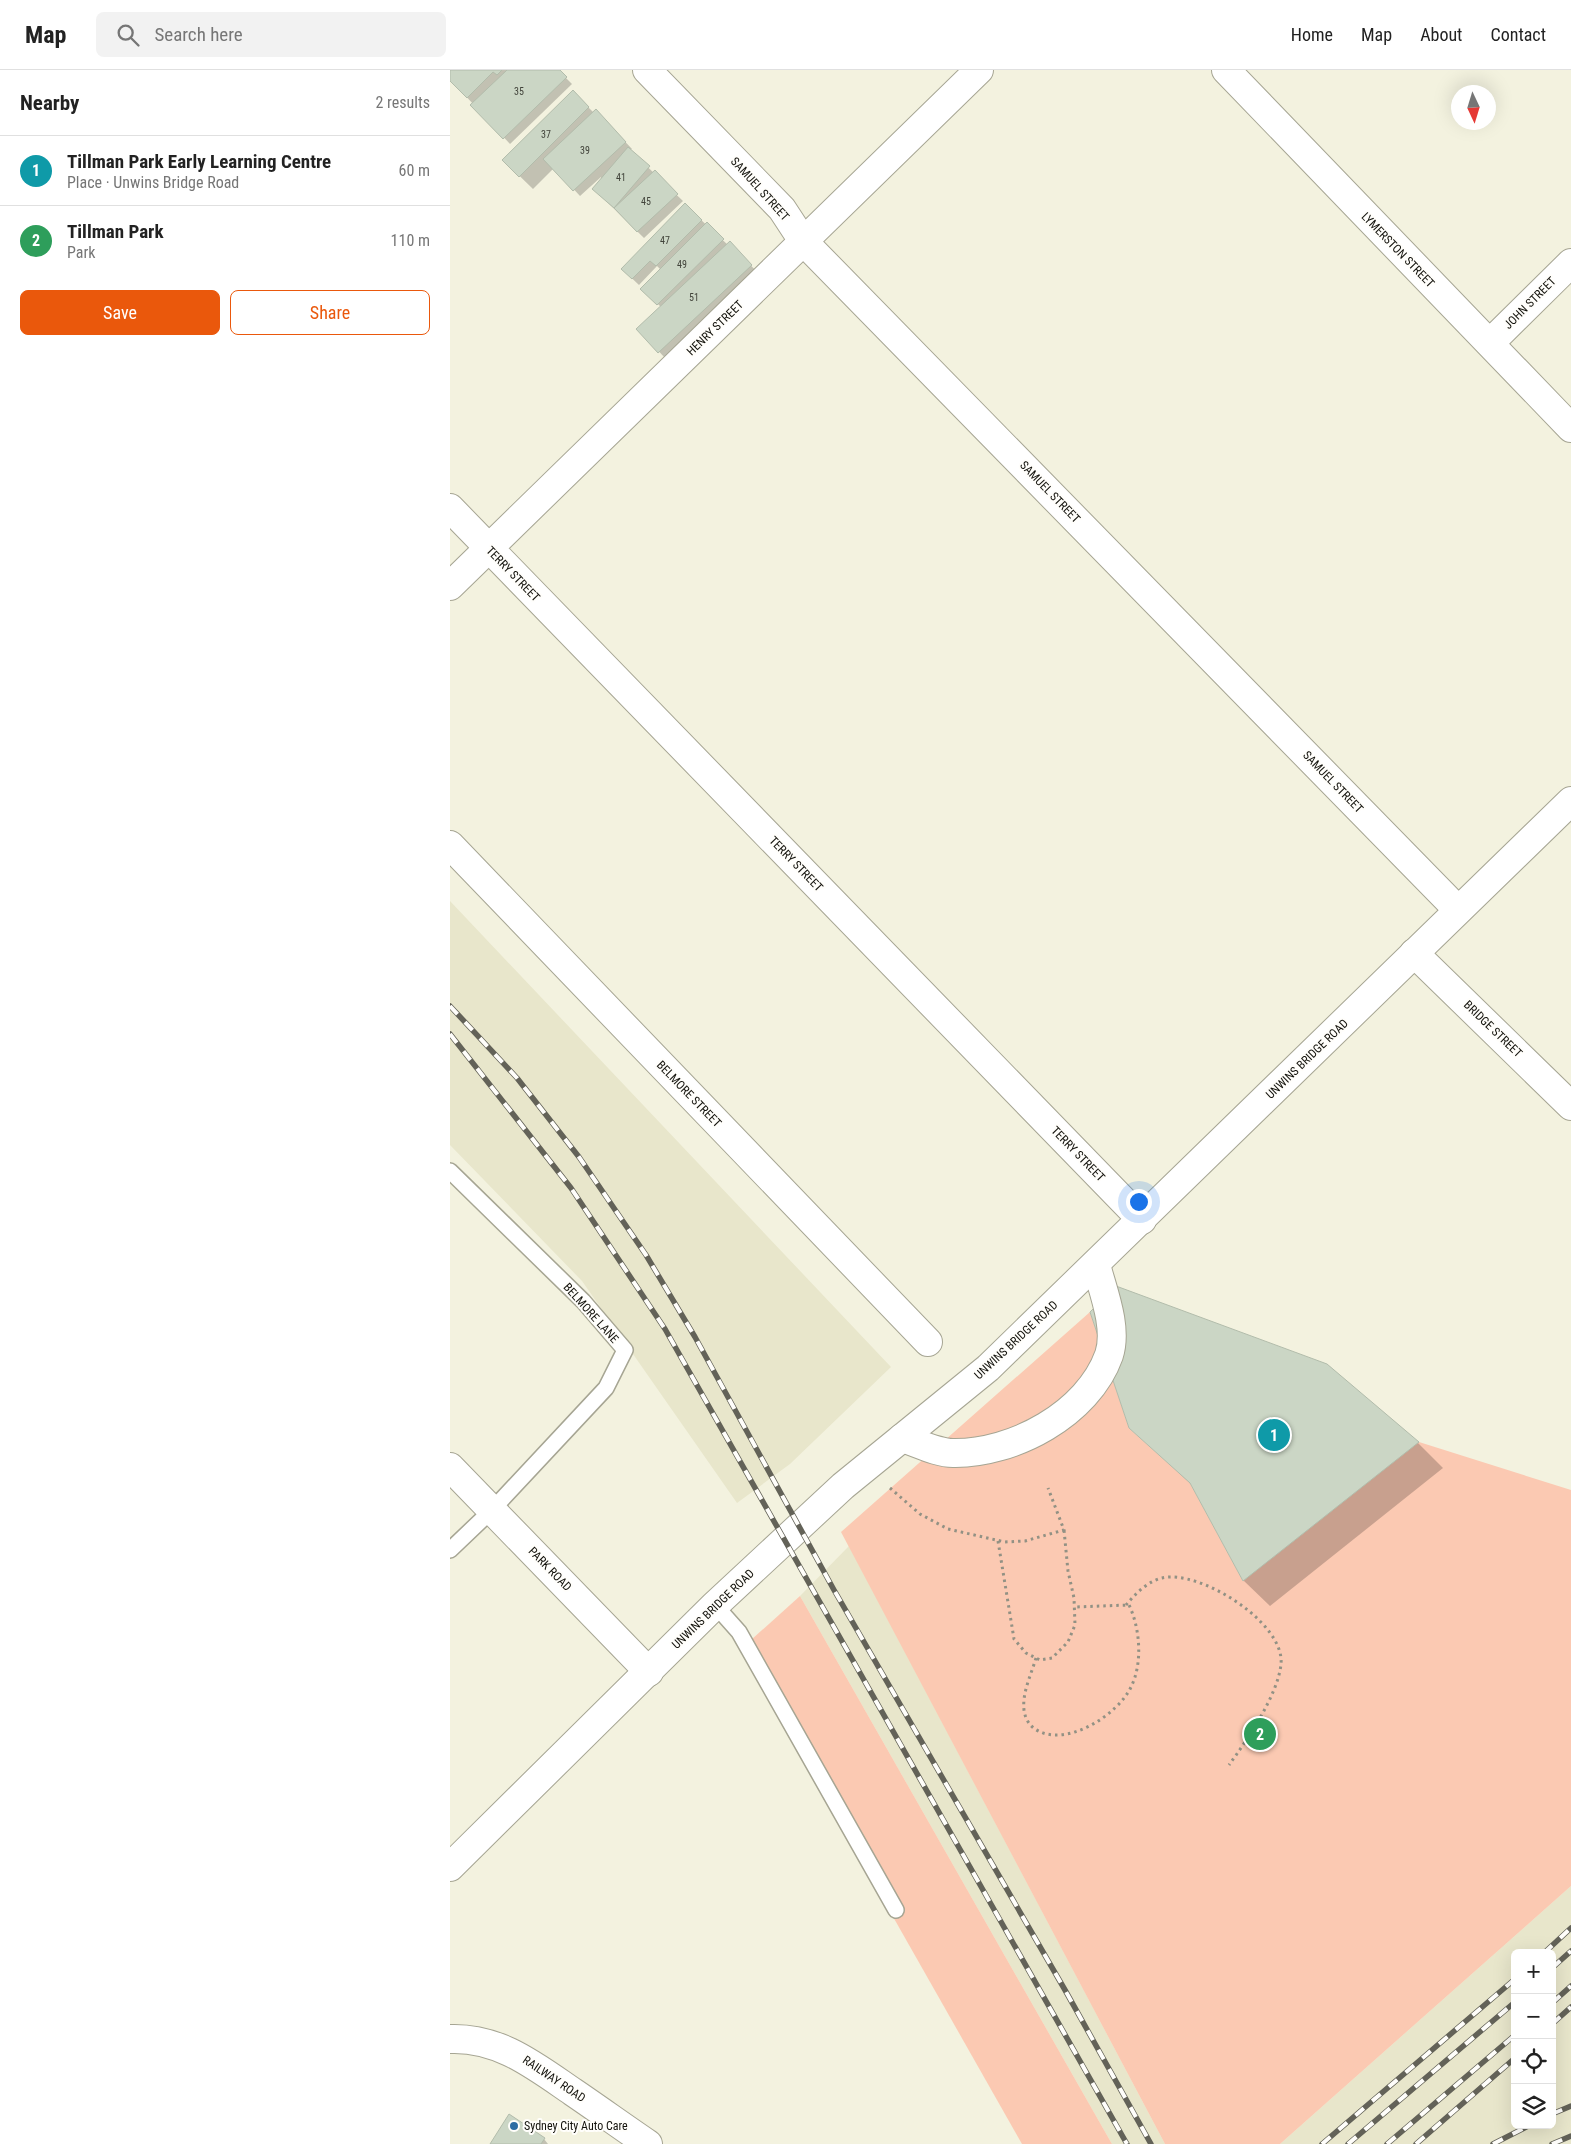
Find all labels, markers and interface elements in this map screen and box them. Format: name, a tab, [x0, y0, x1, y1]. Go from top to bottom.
search box	[96, 12, 446, 57]
text: Map	[25, 21, 66, 49]
icon: search	[114, 21, 142, 49]
text: Search here	[154, 23, 243, 46]
text: Home	[1291, 24, 1333, 45]
text: Map	[1361, 24, 1392, 45]
text: About	[1420, 24, 1462, 45]
text: Contact	[1490, 24, 1546, 45]
north arrow	[1451, 85, 1496, 130]
house number: 35	[514, 86, 524, 97]
text: Nearby	[20, 91, 79, 115]
text: 2 results	[375, 93, 430, 112]
house number: 37	[541, 129, 551, 140]
house number: 39	[580, 145, 590, 156]
text: Tillman Park Early Learning Centre	[67, 150, 331, 173]
street label: SAMUEL STREET	[728, 154, 792, 224]
text: 1	[32, 161, 40, 180]
text: 60 m	[398, 161, 430, 180]
house number: 41	[616, 172, 626, 183]
text: Place · Unwins Bridge Road	[67, 173, 239, 192]
house number: 45	[641, 196, 651, 207]
street label: LYMERSTON STREET	[1359, 210, 1437, 290]
text: Tillman Park	[67, 220, 163, 243]
text: 2	[32, 231, 40, 250]
text: 110 m	[391, 231, 430, 250]
house number: 47	[660, 235, 670, 246]
text: Park	[67, 243, 96, 262]
house number: 49	[677, 259, 687, 270]
street label: JOHN STREET	[1501, 274, 1559, 332]
button: Save	[20, 290, 220, 335]
button: Share	[230, 290, 430, 335]
house number: 51	[689, 292, 699, 303]
street label: HENRY STREET	[684, 298, 746, 358]
street label: SAMUEL STREET	[1017, 458, 1083, 526]
street label: TERRY STREET	[483, 544, 543, 604]
street label: SAMUEL STREET	[1300, 748, 1366, 816]
street label: TERRY STREET	[766, 834, 826, 894]
street label: BRIDGE STREET	[1461, 998, 1525, 1060]
street label: UNWINS BRIDGE ROAD	[1263, 1016, 1351, 1102]
street label: BELMORE STREET	[654, 1058, 724, 1130]
street label: TERRY STREET	[1048, 1124, 1108, 1184]
your location	[1126, 1189, 1152, 1215]
street label: BELMORE LANE	[560, 1280, 622, 1346]
street label: UNWINS BRIDGE ROAD	[972, 1298, 1061, 1382]
pin: 1	[1258, 1416, 1290, 1454]
street label: PARK ROAD	[526, 1544, 574, 1594]
street label: UNWINS BRIDGE ROAD	[669, 1566, 757, 1652]
pin: 2	[1244, 1715, 1276, 1753]
map controls	[1511, 1949, 1556, 2129]
button: +	[1511, 1949, 1556, 1994]
button: −	[1511, 1994, 1556, 2039]
button: locate	[1511, 2039, 1556, 2084]
street label: RAILWAY ROAD	[520, 2053, 588, 2105]
button: layers	[1511, 2084, 1556, 2129]
place label: Sydney City Auto Care	[524, 2119, 628, 2133]
marker: Sydney City Auto Care	[508, 2120, 520, 2132]

